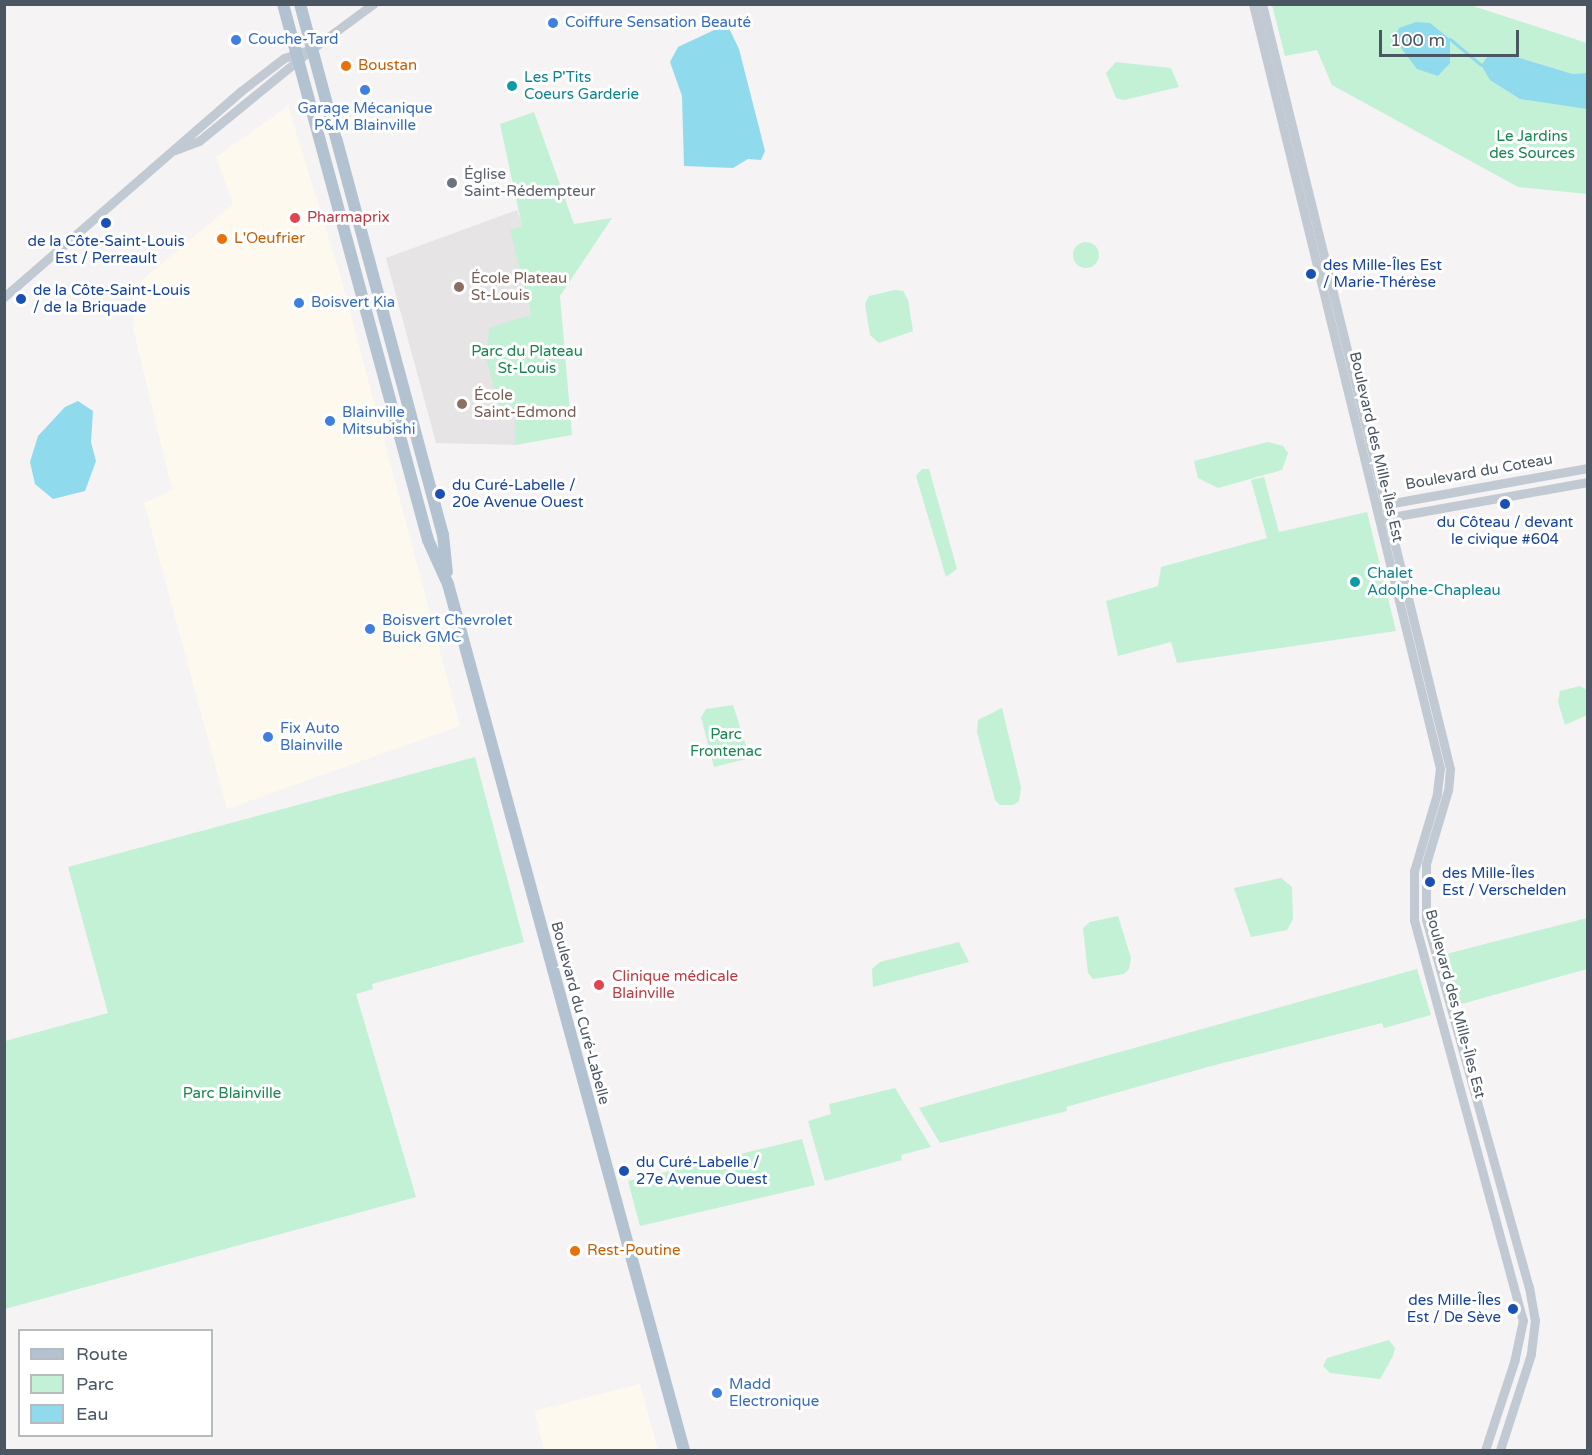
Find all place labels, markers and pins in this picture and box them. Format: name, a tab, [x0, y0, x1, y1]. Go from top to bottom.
place label: Coiffure Sensation Beauté	[565, 14, 751, 32]
marker: Coiffure Sensation Beauté	[546, 16, 560, 30]
place label: Couche-Tard	[248, 31, 339, 49]
marker: Couche-Tard	[229, 33, 243, 47]
place label: Boustan	[358, 57, 417, 75]
marker: Boustan	[339, 59, 353, 73]
place label: Les P'Tits Coeurs Garderie	[524, 68, 639, 103]
marker: Les P'Tits Coeurs Garderie	[505, 79, 519, 93]
marker: Garage Mécanique P&M Blainville	[358, 83, 372, 97]
place label: Garage Mécanique P&M Blainville	[298, 99, 432, 134]
place label: Église Saint-Rédempteur	[464, 165, 596, 200]
marker: Église Saint-Rédempteur	[445, 176, 459, 190]
place label: Pharmaprix	[307, 209, 390, 227]
marker: Pharmaprix	[288, 211, 302, 225]
marker: de la Côte-Saint-Louis Est / Perreault	[99, 216, 113, 230]
place label: L'Oeufrier	[234, 230, 305, 248]
place label: de la Côte-Saint-Louis Est / Perreault	[27, 232, 185, 267]
marker: L'Oeufrier	[215, 232, 229, 246]
place label: des Mille-Îles Est / Marie-Thérèse	[1323, 256, 1442, 291]
marker: des Mille-Îles Est / Marie-Thérèse	[1304, 267, 1318, 281]
place label: École Plateau St-Louis	[471, 269, 567, 304]
marker: École Plateau St-Louis	[452, 280, 466, 294]
place label: de la Côte-Saint-Louis / de la Briquade	[33, 281, 190, 316]
marker: de la Côte-Saint-Louis / de la Briquade	[14, 292, 28, 306]
place label: Boisvert Kia	[311, 294, 395, 312]
marker: Boisvert Kia	[292, 296, 306, 310]
place label: École Saint-Edmond	[474, 386, 577, 421]
marker: École Saint-Edmond	[455, 397, 469, 411]
place label: Blainville Mitsubishi	[342, 403, 415, 438]
marker: Blainville Mitsubishi	[323, 414, 337, 428]
place label: du Curé-Labelle / 20e Avenue Ouest	[452, 476, 583, 511]
marker: du Curé-Labelle / 20e Avenue Ouest	[433, 487, 447, 501]
marker: du Côteau / devant le civique #604	[1498, 497, 1512, 511]
place label: du Côteau / devant le civique #604	[1437, 513, 1573, 548]
place label: Chalet Adolphe-Chapleau	[1367, 564, 1501, 599]
marker: Chalet Adolphe-Chapleau	[1348, 575, 1362, 589]
place label: Boisvert Chevrolet Buick GMC	[382, 611, 513, 646]
marker: Boisvert Chevrolet Buick GMC	[363, 622, 377, 636]
place label: Fix Auto Blainville	[280, 719, 343, 754]
marker: Fix Auto Blainville	[261, 730, 275, 744]
place label: des Mille-Îles Est / Verschelden	[1442, 864, 1566, 899]
marker: des Mille-Îles Est / Verschelden	[1423, 875, 1437, 889]
place label: Clinique médicale Blainville	[612, 967, 738, 1002]
marker: Clinique médicale Blainville	[590, 976, 608, 994]
place label: du Curé-Labelle / 27e Avenue Ouest	[636, 1153, 767, 1188]
marker: du Curé-Labelle / 27e Avenue Ouest	[617, 1164, 631, 1178]
place label: Rest-Poutine	[587, 1242, 680, 1260]
marker: Rest-Poutine	[568, 1244, 582, 1258]
place label: des Mille-Îles Est / De Sève	[1407, 1291, 1501, 1326]
marker: des Mille-Îles Est / De Sève	[1506, 1302, 1520, 1316]
place label: Madd Electronique	[729, 1375, 819, 1410]
marker: Madd Electronique	[710, 1386, 724, 1400]

